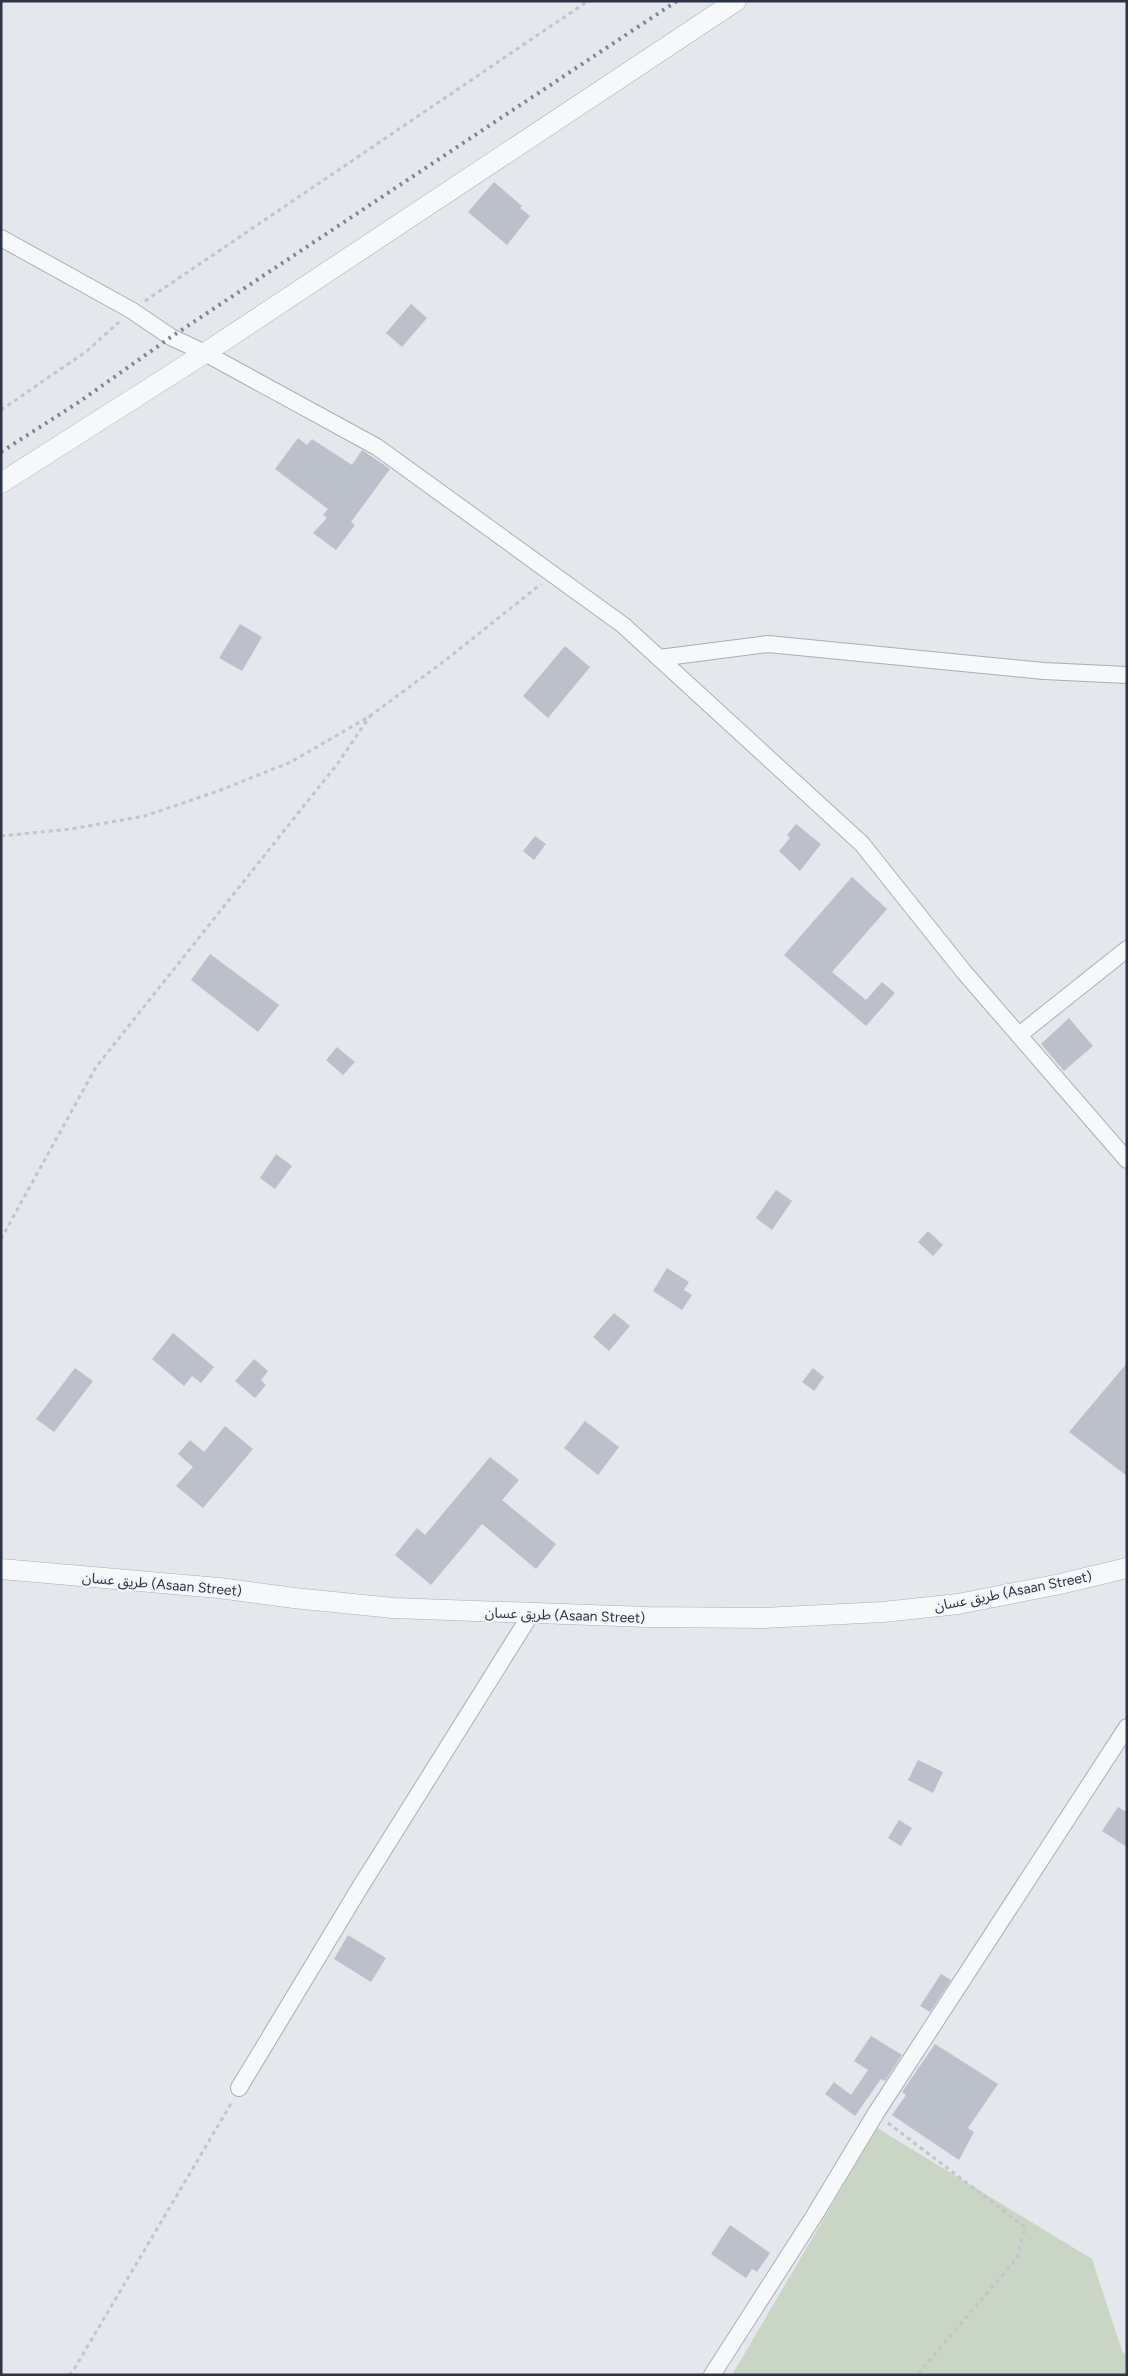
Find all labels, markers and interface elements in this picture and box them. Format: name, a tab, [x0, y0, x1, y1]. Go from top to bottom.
street label: طريق عسان (Asaan Street)	[933, 1568, 1094, 1616]
street label: طريق عسان (Asaan Street)	[81, 1569, 243, 1601]
street label: طريق عسان (Asaan Street)	[485, 1604, 645, 1628]

